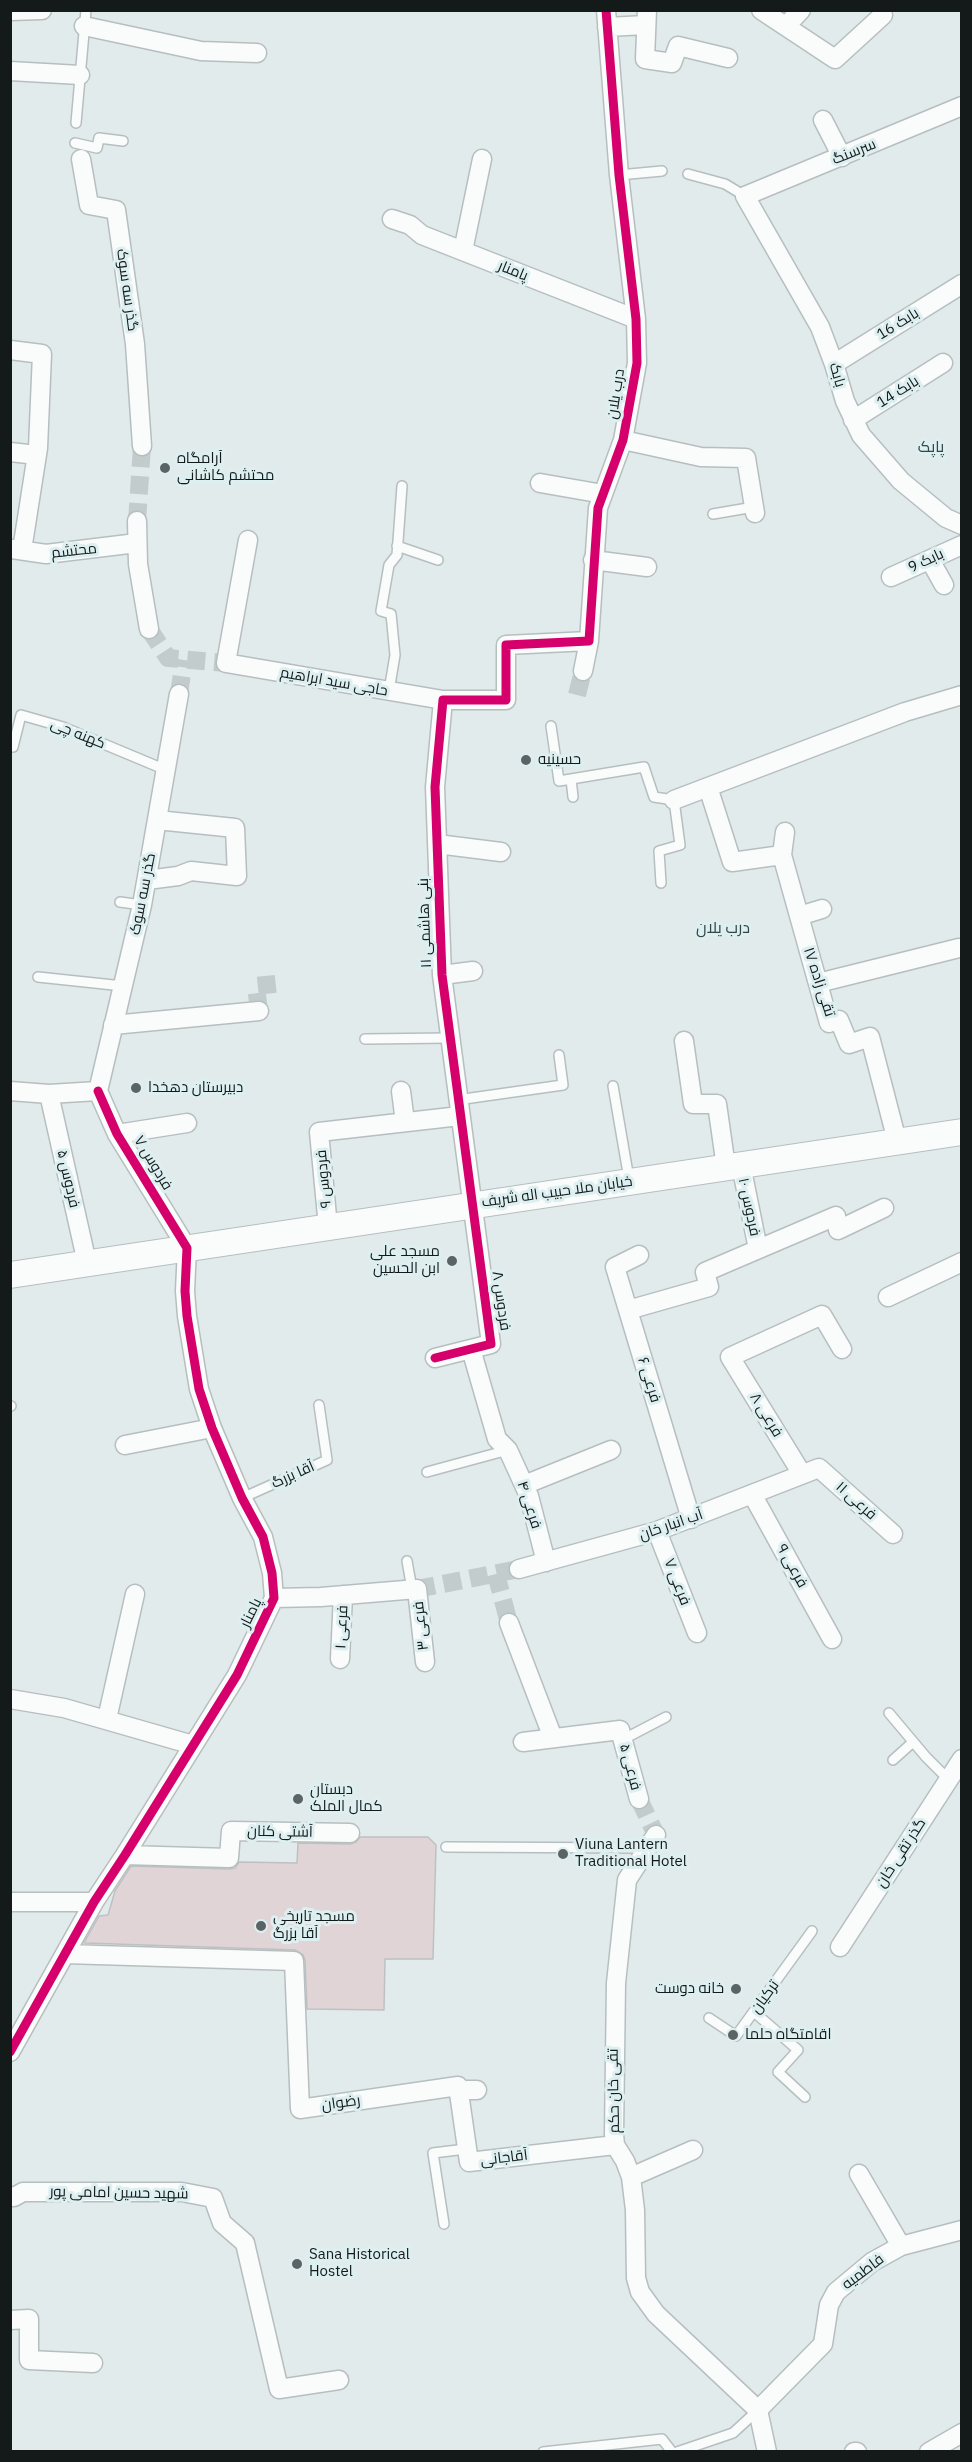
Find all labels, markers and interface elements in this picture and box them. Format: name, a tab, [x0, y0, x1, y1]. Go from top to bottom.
street label: سرسنگ	[829, 135, 879, 169]
street label: گذر سه سوک	[112, 248, 142, 332]
street label: پامنار	[495, 257, 531, 285]
street label: بابک 16	[874, 304, 922, 344]
street label: بابک	[825, 361, 849, 389]
street label: درب یلان	[603, 368, 629, 420]
street label: بابک 14	[874, 372, 922, 412]
district label: پاپک	[918, 437, 944, 457]
place label: آرامگاه محتشم کاشانی	[177, 450, 274, 485]
marker: آرامگاه محتشم کاشانی	[158, 461, 172, 475]
street label: محتشم	[50, 540, 98, 562]
street label: بابک 9	[905, 545, 947, 577]
street label: حاجی سید ابراهیم	[279, 664, 389, 700]
street label: کهنه چی	[48, 715, 108, 753]
place label: حسینیه	[538, 751, 581, 769]
marker: حسینیه	[519, 753, 533, 767]
street label: گذر سه سوک	[126, 852, 160, 936]
street label: بنی هاشمی ۱۱	[414, 878, 436, 968]
district label: درب یلان	[696, 918, 750, 938]
street label: تقی زاده ۱۷	[799, 945, 839, 1019]
place label: دبیرستان دهخدا	[148, 1079, 243, 1097]
marker: دبیرستان دهخدا	[129, 1081, 143, 1095]
street label: فردوس ۷	[130, 1133, 176, 1193]
street label: فردوس ۵	[53, 1148, 83, 1210]
street label: فردوس ۹	[312, 1149, 336, 1209]
street label: خیابان ملا حبیب اله شریف	[480, 1173, 634, 1211]
street label: فردوس ۱۰	[734, 1176, 764, 1238]
place label: مسجد علی ابن الحسین	[370, 1243, 440, 1278]
marker: مسجد علی ابن الحسین	[445, 1254, 459, 1268]
street label: فردوس ۸	[488, 1270, 514, 1332]
street label: فرعی ۶	[634, 1355, 664, 1405]
street label: فرعی ۸	[746, 1390, 786, 1440]
street label: آقا بزرگ	[269, 1458, 317, 1492]
street label: فرعی ۱۱	[832, 1478, 880, 1524]
street label: فرعی ۴	[513, 1479, 545, 1531]
street label: آب انبار خان	[637, 1506, 705, 1544]
street label: فرعی ۹	[773, 1541, 811, 1591]
street label: فرعی ۷	[660, 1556, 694, 1608]
street label: پامنار	[236, 1595, 266, 1631]
street label: فرعی ۳	[409, 1600, 433, 1652]
street label: فرعی ۱	[332, 1605, 352, 1649]
street label: فرعی ۵	[615, 1742, 645, 1792]
place label: دبستان کمال الملک	[310, 1781, 383, 1816]
marker: دبستان کمال الملک	[291, 1792, 305, 1806]
street label: گذر تقی خان	[872, 1815, 930, 1891]
street label: آشتی کنان	[247, 1822, 313, 1842]
place label: Viuna Lantern Traditional Hotel	[575, 1836, 687, 1871]
marker: Viuna Lantern Traditional Hotel	[556, 1847, 570, 1861]
place label: مسجد تاریخی آقا بزرگ	[273, 1908, 355, 1943]
marker: مسجد تاریخی آقا بزرگ	[254, 1919, 268, 1933]
street label: ترکیان	[747, 1977, 783, 2017]
place label: خانه دوست	[655, 1980, 724, 1998]
marker: خانه دوست	[729, 1982, 743, 1996]
place label: اقامتگاه حلما	[745, 2026, 831, 2044]
marker: اقامتگاه حلما	[726, 2028, 740, 2042]
street label: تقی خان حکم	[604, 2048, 624, 2134]
street label: رضوان	[320, 2091, 362, 2115]
street label: آقاجانی	[479, 2146, 529, 2170]
street label: شهید حسین امامی پور	[49, 2183, 189, 2203]
place label: Sana Historical Hostel	[309, 2246, 410, 2281]
street label: فاطمیه	[838, 2250, 888, 2294]
marker: Sana Historical Hostel	[290, 2257, 304, 2271]

